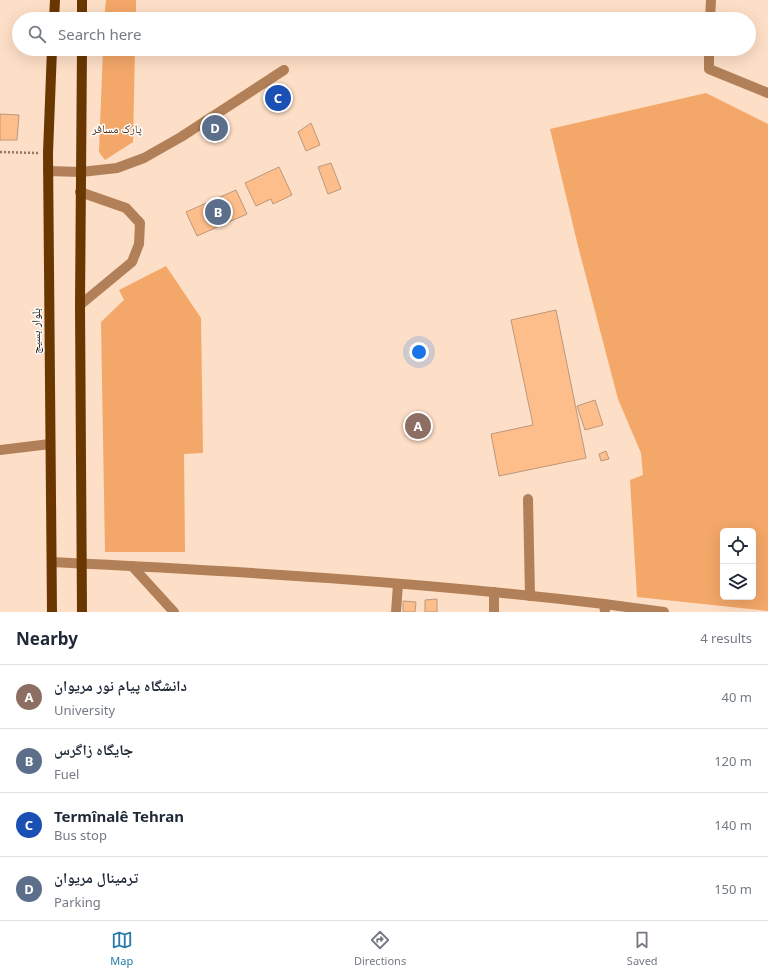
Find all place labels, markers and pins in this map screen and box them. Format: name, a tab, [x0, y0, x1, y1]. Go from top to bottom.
pin: C	[265, 83, 291, 113]
pin: D	[202, 113, 228, 143]
pin: B	[205, 197, 231, 227]
pin: A	[405, 411, 431, 441]

